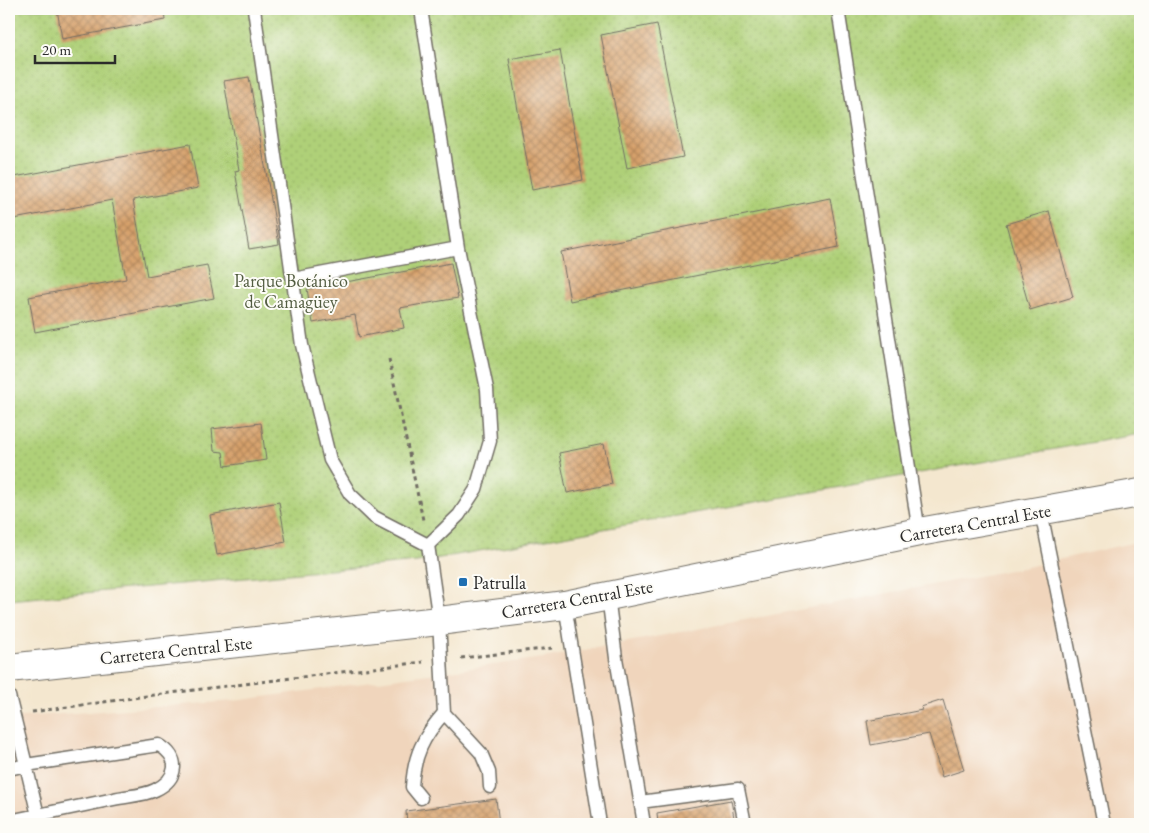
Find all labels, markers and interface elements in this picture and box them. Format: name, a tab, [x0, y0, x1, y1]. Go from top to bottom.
scale bar	[35, 32, 115, 64]
text: 20 m	[42, 40, 71, 59]
park label: Parque Botánico de Camagüey	[234, 269, 348, 313]
street label: Carretera Central Este	[898, 498, 1052, 548]
place label: Patrulla	[473, 571, 527, 594]
street label: Carretera Central Este	[500, 574, 654, 624]
marker: Patrulla	[457, 576, 469, 588]
street label: Carretera Central Este	[99, 631, 253, 669]

